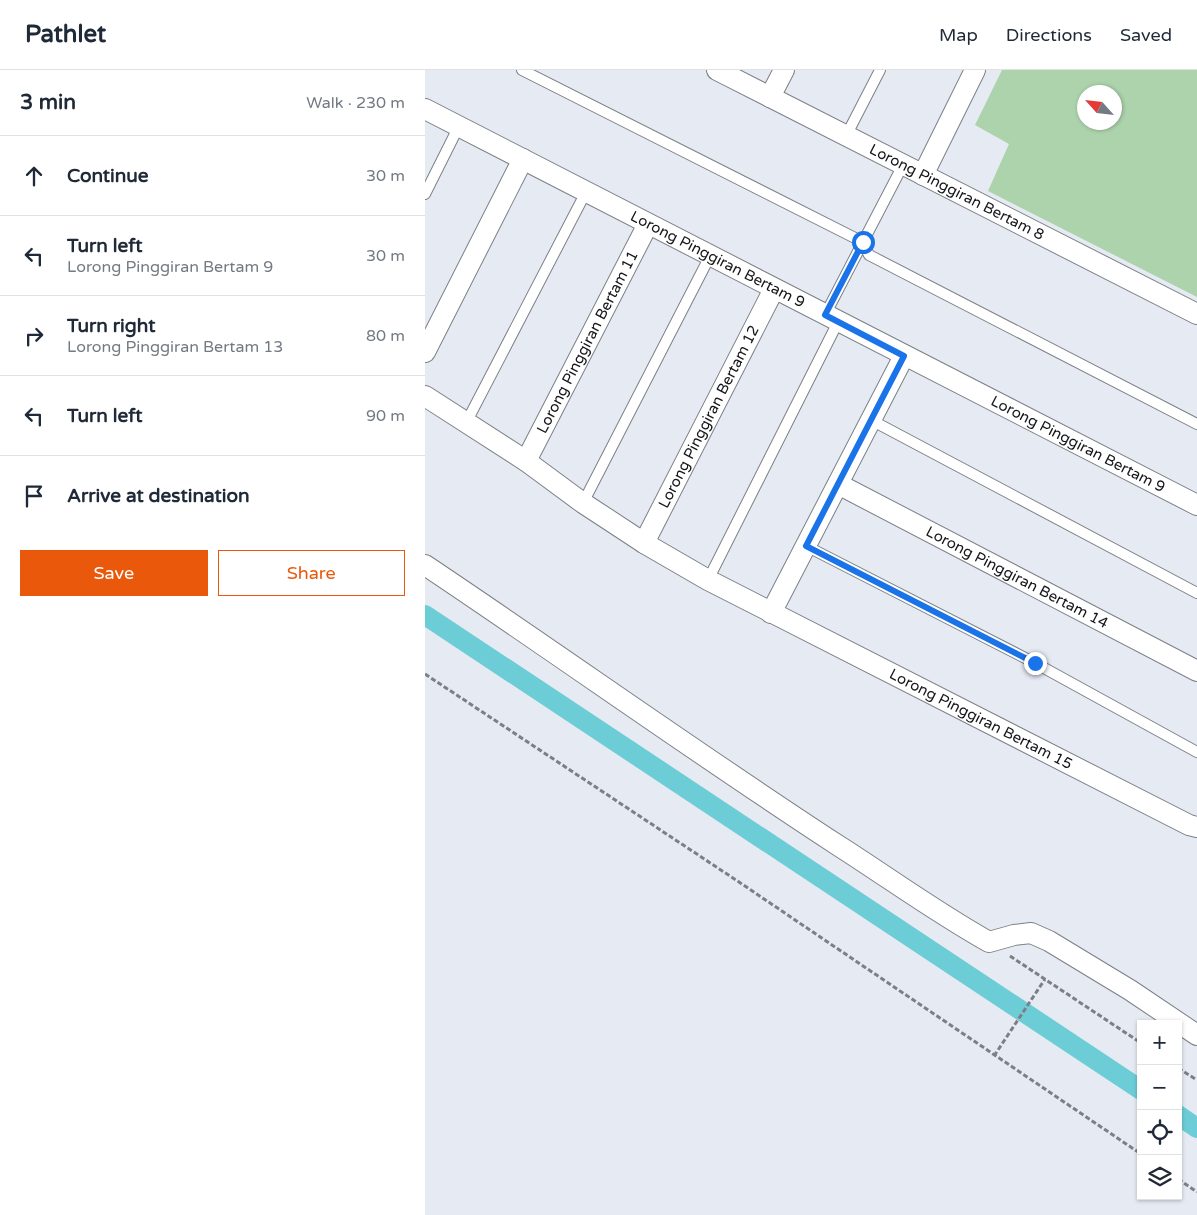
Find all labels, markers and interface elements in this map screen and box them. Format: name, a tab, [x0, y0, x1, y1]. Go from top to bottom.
text: Pathlet	[25, 20, 106, 49]
text: Map	[939, 24, 978, 46]
text: Directions	[1006, 24, 1092, 46]
text: Saved	[1120, 24, 1172, 46]
north arrow	[1077, 85, 1122, 130]
text: 3 min	[20, 90, 76, 115]
text: Walk · 230 m	[306, 93, 405, 113]
street label: Lorong Pinggiran Bertam 8	[866, 140, 1047, 244]
icon: ahead	[20, 162, 48, 190]
text: Continue	[67, 165, 149, 187]
text: 30 m	[366, 166, 405, 186]
street label: Lorong Pinggiran Bertam 9	[628, 207, 808, 311]
route start	[852, 231, 875, 254]
text: Turn left	[67, 235, 143, 257]
icon: left	[20, 242, 48, 270]
text: 30 m	[366, 246, 405, 266]
street label: Lorong Pinggiran Bertam 11	[533, 247, 642, 436]
text: Lorong Pinggiran Bertam 9	[67, 257, 273, 277]
text: Turn right	[67, 315, 155, 337]
icon: right	[20, 322, 48, 350]
street label: Lorong Pinggiran Bertam 12	[654, 322, 763, 511]
text: 80 m	[366, 326, 405, 346]
text: Lorong Pinggiran Bertam 13	[67, 337, 283, 357]
street label: Lorong Pinggiran Bertam 9	[988, 392, 1168, 496]
icon: left	[20, 402, 48, 430]
text: Turn left	[67, 405, 143, 427]
text: 90 m	[366, 406, 405, 426]
icon: arrive	[20, 482, 48, 510]
text: Arrive at destination	[67, 485, 250, 507]
street label: Lorong Pinggiran Bertam 14	[923, 522, 1111, 632]
button: Save	[20, 550, 208, 596]
button: Share	[218, 550, 405, 596]
route end	[1024, 652, 1047, 675]
street label: Lorong Pinggiran Bertam 15	[886, 665, 1075, 773]
map controls	[1137, 1020, 1182, 1200]
button: +	[1137, 1020, 1182, 1065]
button: −	[1137, 1065, 1182, 1110]
button: locate	[1137, 1110, 1182, 1155]
button: layers	[1137, 1155, 1182, 1200]

